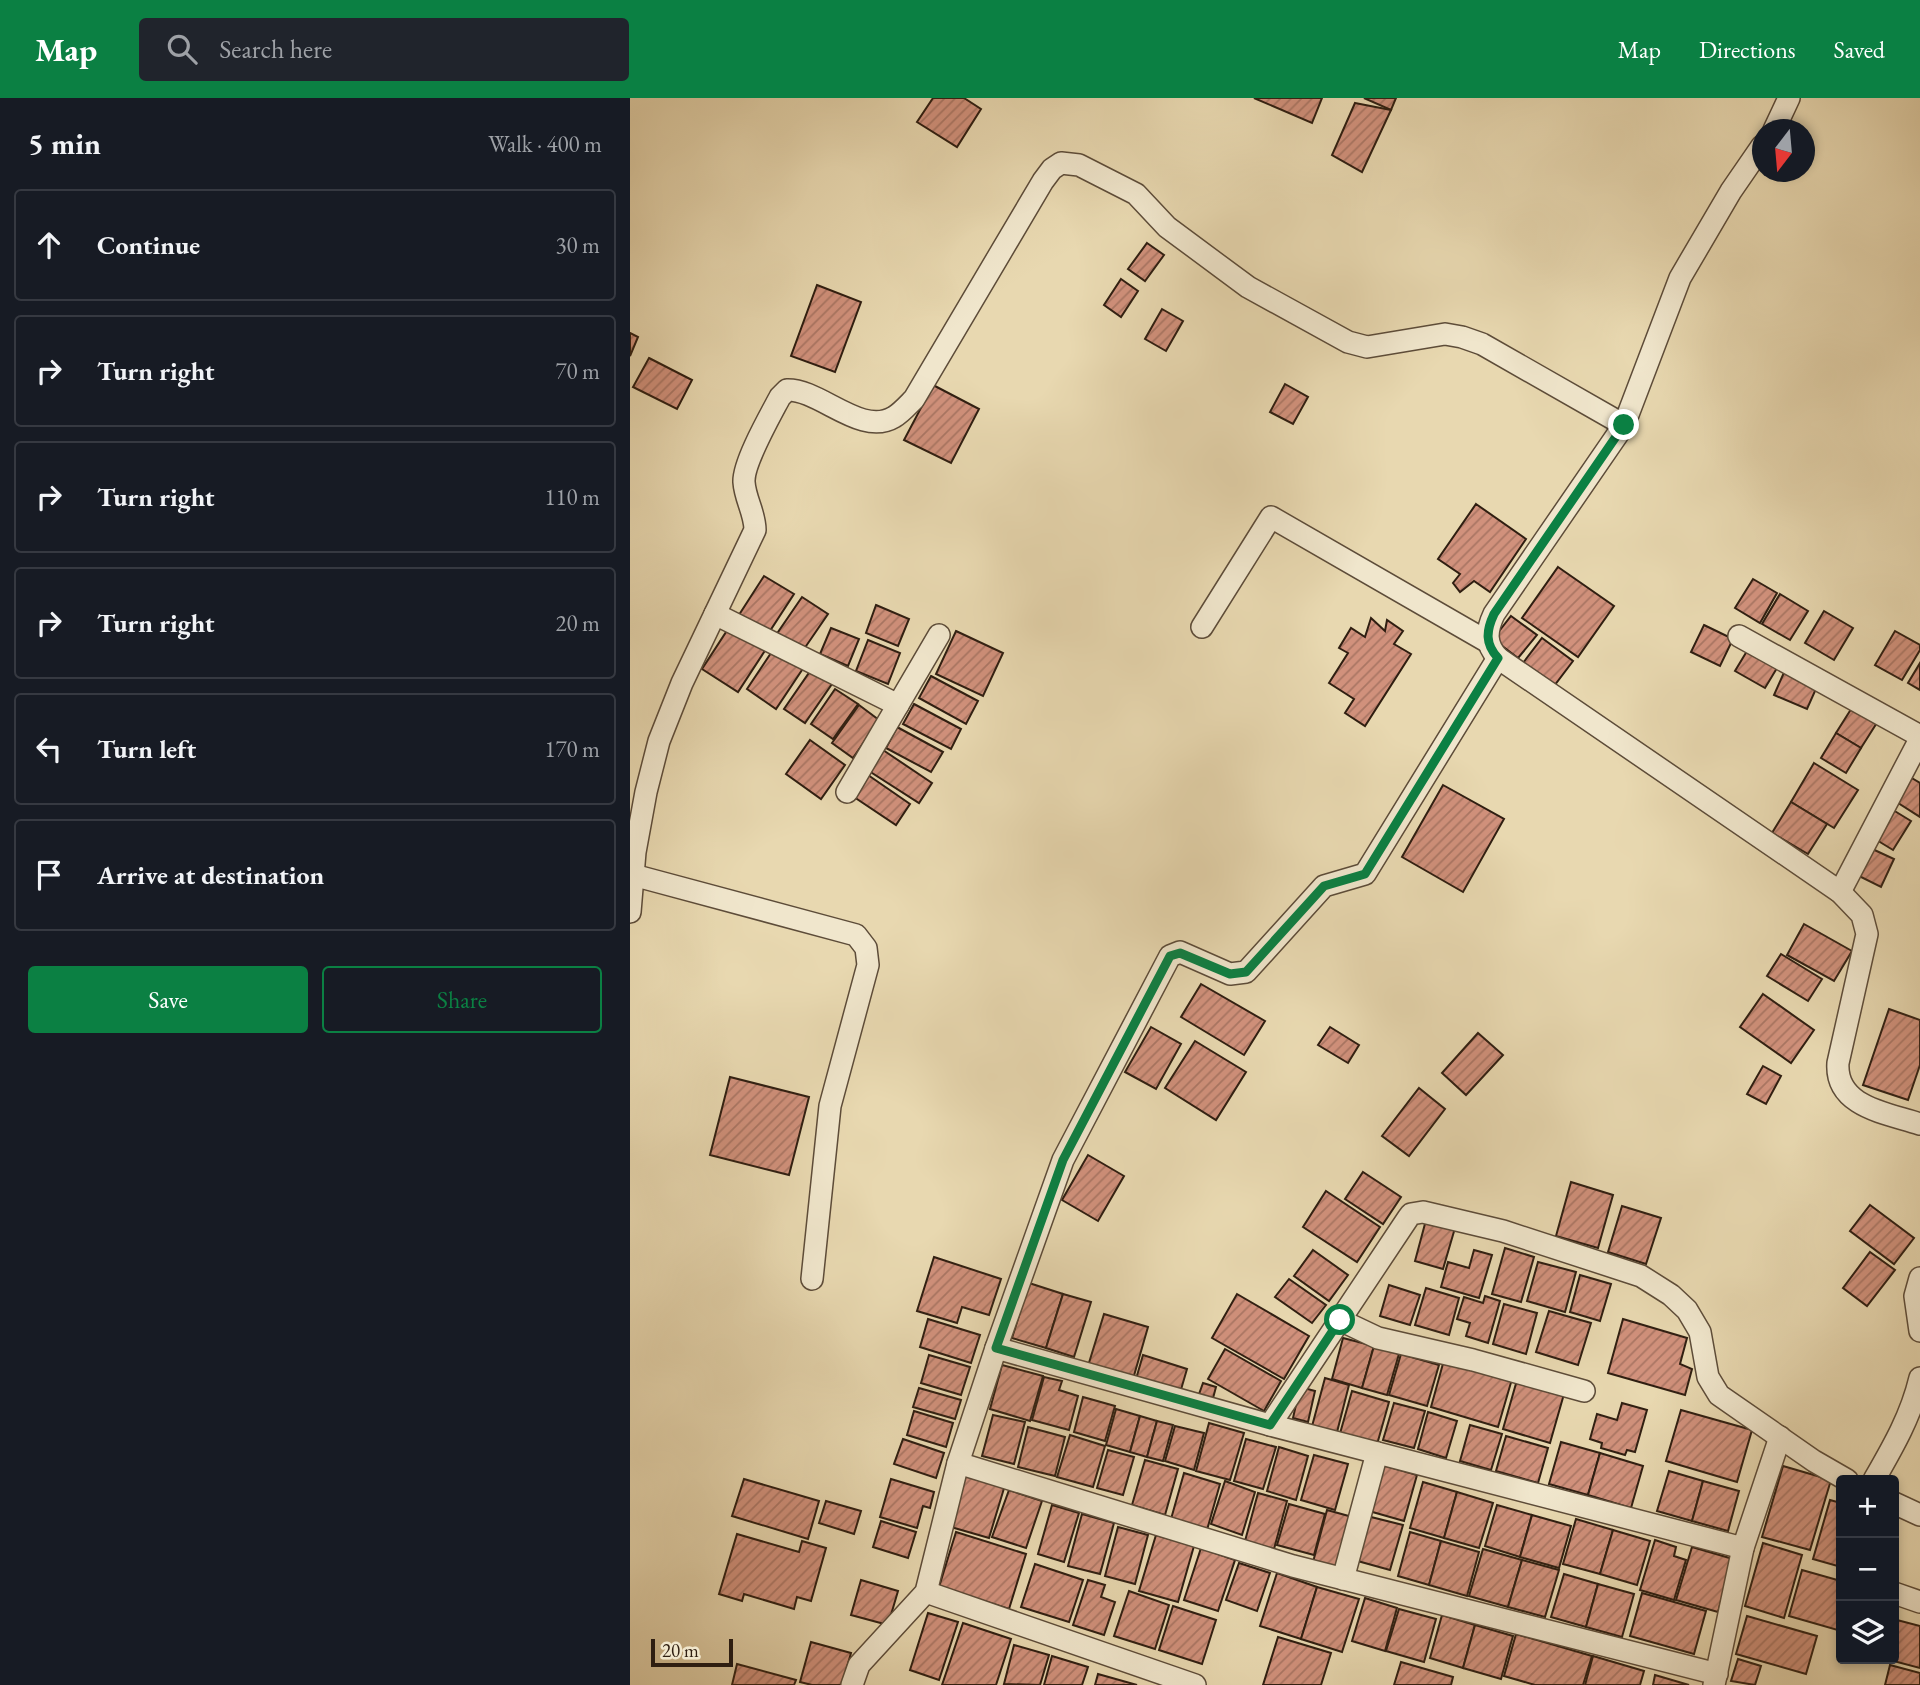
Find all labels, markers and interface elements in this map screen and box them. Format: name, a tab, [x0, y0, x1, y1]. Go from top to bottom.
search box	[139, 18, 629, 81]
text: Map	[35, 28, 97, 71]
icon: search	[163, 30, 201, 68]
text: Search here	[219, 32, 332, 66]
text: Map	[1618, 34, 1661, 65]
text: Directions	[1699, 34, 1796, 65]
text: Saved	[1834, 34, 1885, 65]
north arrow	[1752, 119, 1815, 182]
text: 5 min	[28, 124, 101, 163]
text: Walk · 400 m	[488, 129, 602, 159]
icon: ahead	[30, 226, 68, 264]
text: Continue	[97, 228, 200, 262]
text: 30 m	[555, 230, 600, 260]
icon: right	[30, 352, 68, 390]
text: Turn right	[97, 354, 215, 388]
text: 70 m	[555, 356, 600, 386]
route end	[1608, 409, 1639, 440]
icon: right	[30, 478, 68, 516]
text: Turn right	[97, 480, 215, 514]
text: 110 m	[544, 482, 600, 512]
icon: right	[30, 604, 68, 642]
text: Turn right	[97, 606, 215, 640]
text: 20 m	[555, 608, 600, 638]
icon: left	[30, 730, 68, 768]
text: Turn left	[97, 732, 196, 766]
text: 170 m	[544, 734, 600, 764]
icon: arrive	[30, 856, 68, 894]
text: Arrive at destination	[97, 858, 324, 892]
button: Save	[28, 966, 308, 1033]
button: Share	[322, 966, 602, 1033]
route start	[1324, 1304, 1355, 1335]
map controls	[1836, 1475, 1899, 1664]
button: +	[1836, 1475, 1899, 1538]
button: −	[1836, 1538, 1899, 1601]
button: layers	[1836, 1601, 1899, 1664]
scale bar	[651, 1636, 733, 1668]
text: 20 m	[662, 1638, 699, 1663]

